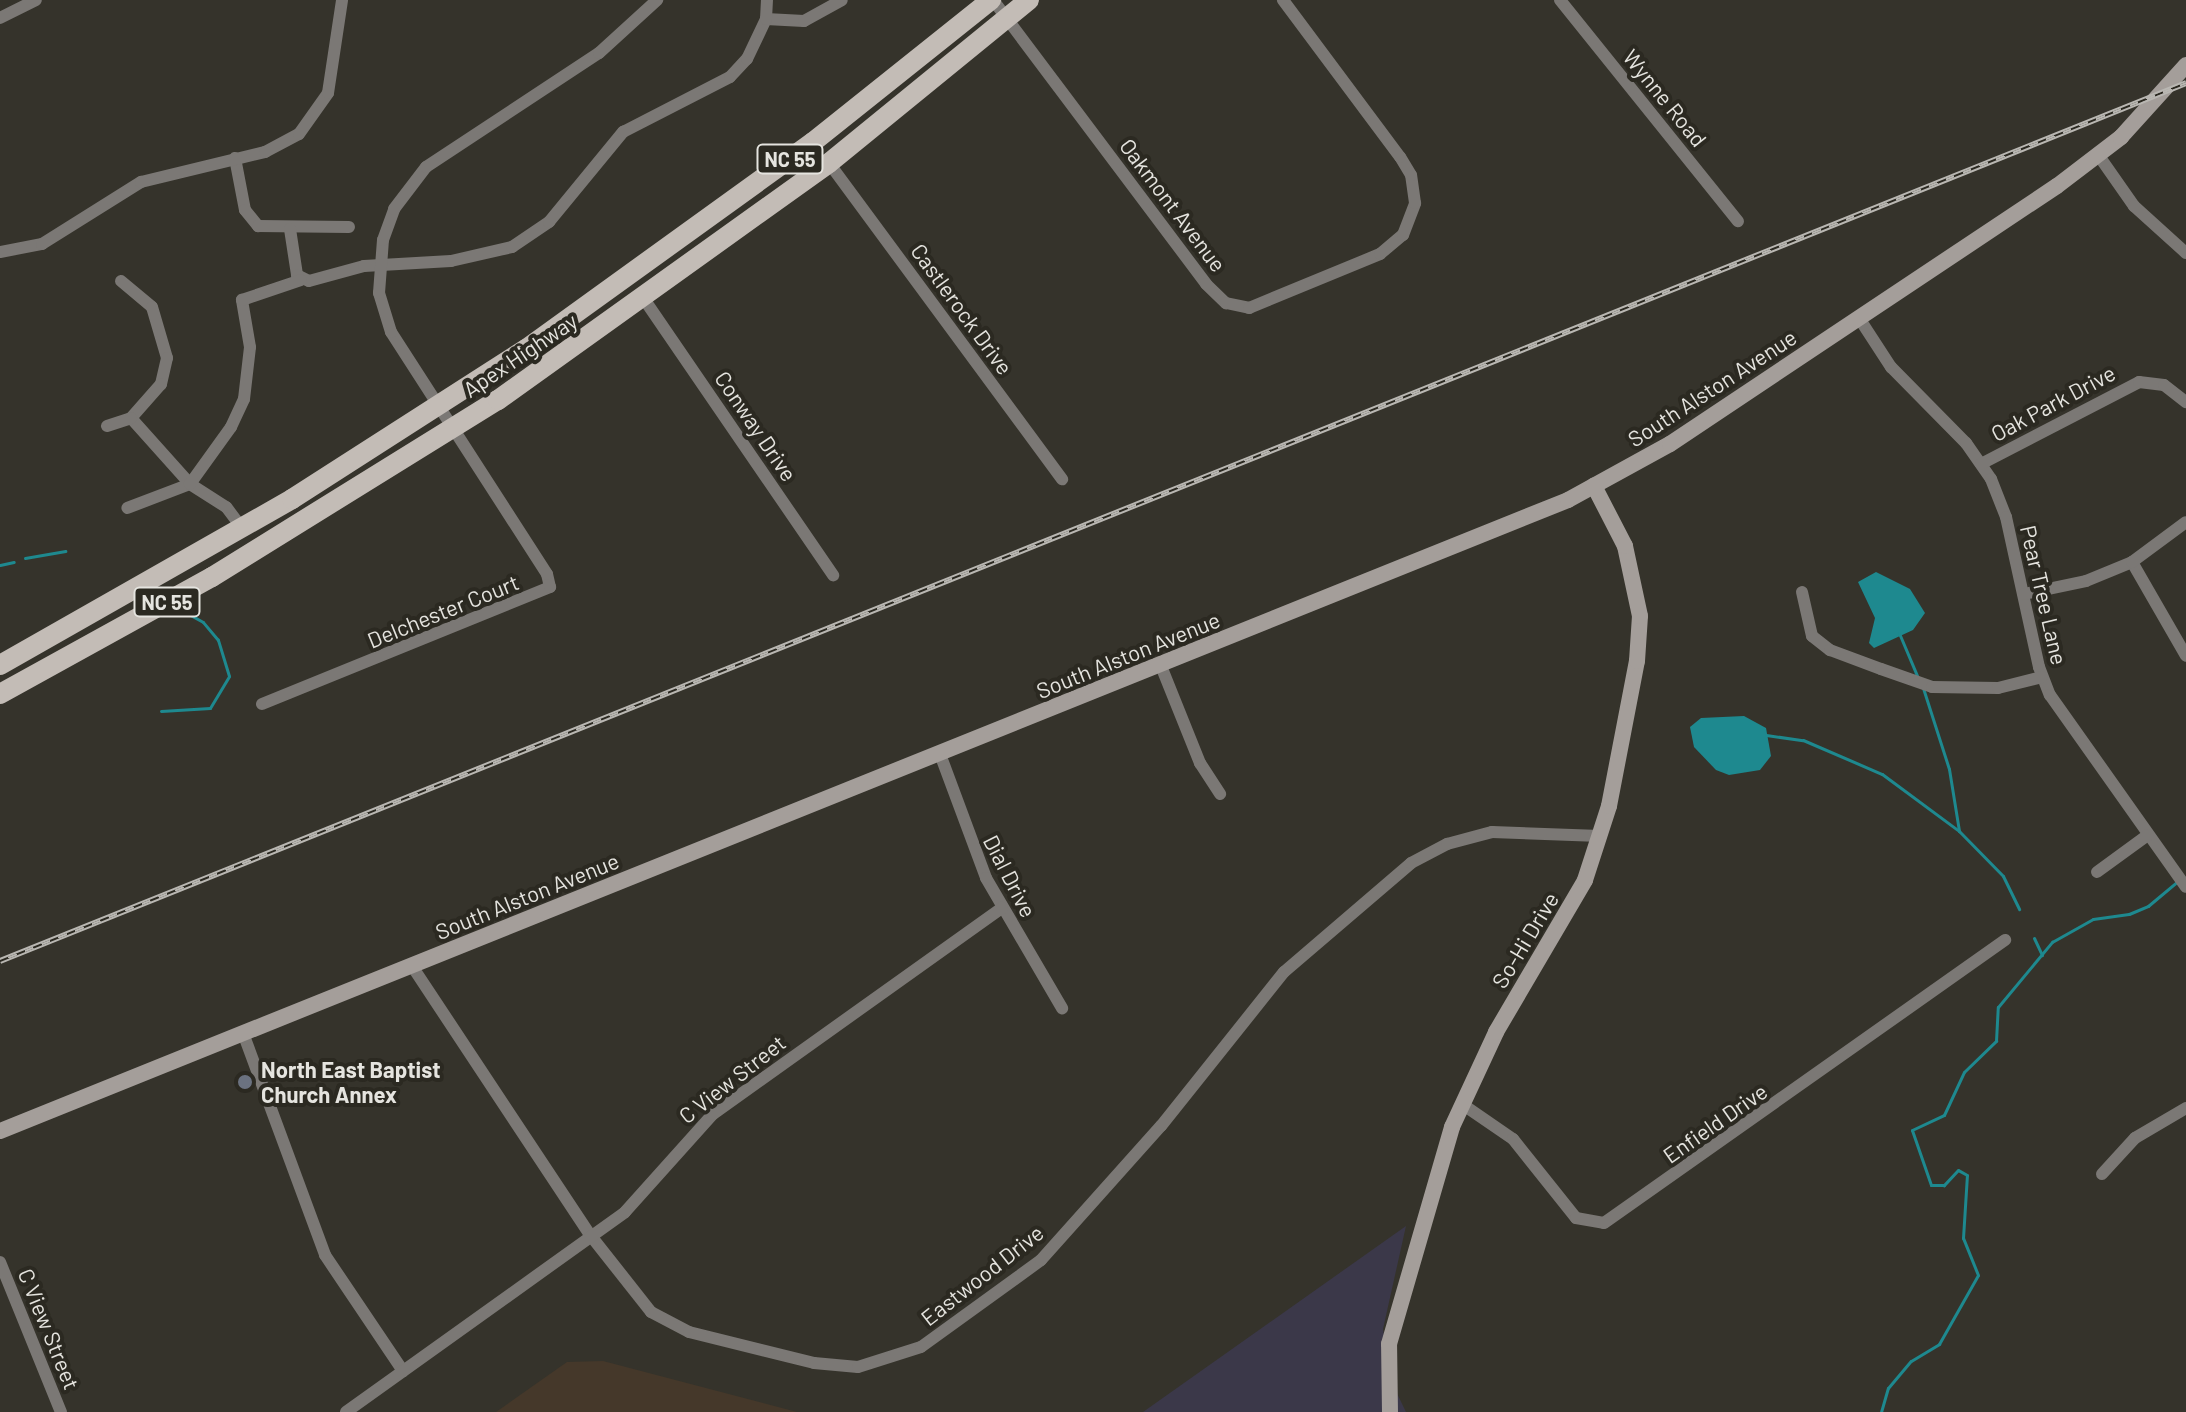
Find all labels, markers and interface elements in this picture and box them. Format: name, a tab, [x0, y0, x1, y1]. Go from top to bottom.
street label: Wynne Road	[1618, 44, 1712, 152]
street label: Oakmont Avenue	[1114, 133, 1232, 277]
road number: NC 55	[756, 143, 824, 175]
street label: Castlerock Drive	[906, 238, 1018, 380]
street label: Apex Highway	[458, 307, 582, 403]
street label: South Alston Avenue	[1623, 324, 1801, 452]
street label: Oak Park Drive	[1986, 359, 2120, 447]
street label: Conway Drive	[709, 366, 803, 486]
street label: Pear Tree Lane	[2015, 523, 2073, 667]
street label: Delchester Court	[363, 569, 523, 653]
road number: NC 55	[133, 586, 201, 618]
street label: South Alston Avenue	[1032, 606, 1224, 704]
street label: Dial Drive	[978, 830, 1042, 922]
street label: South Alston Avenue	[431, 847, 623, 945]
street label: So-Hi Drive	[1486, 887, 1564, 993]
street label: C View Street	[673, 1029, 791, 1129]
place label: North East Baptist Church Annex	[261, 1056, 441, 1108]
marker: North East Baptist Church Annex	[236, 1073, 254, 1091]
street label: Enfield Drive	[1658, 1078, 1772, 1168]
street label: Eastwood Drive	[916, 1219, 1048, 1331]
street label: C View Street	[13, 1265, 85, 1393]

